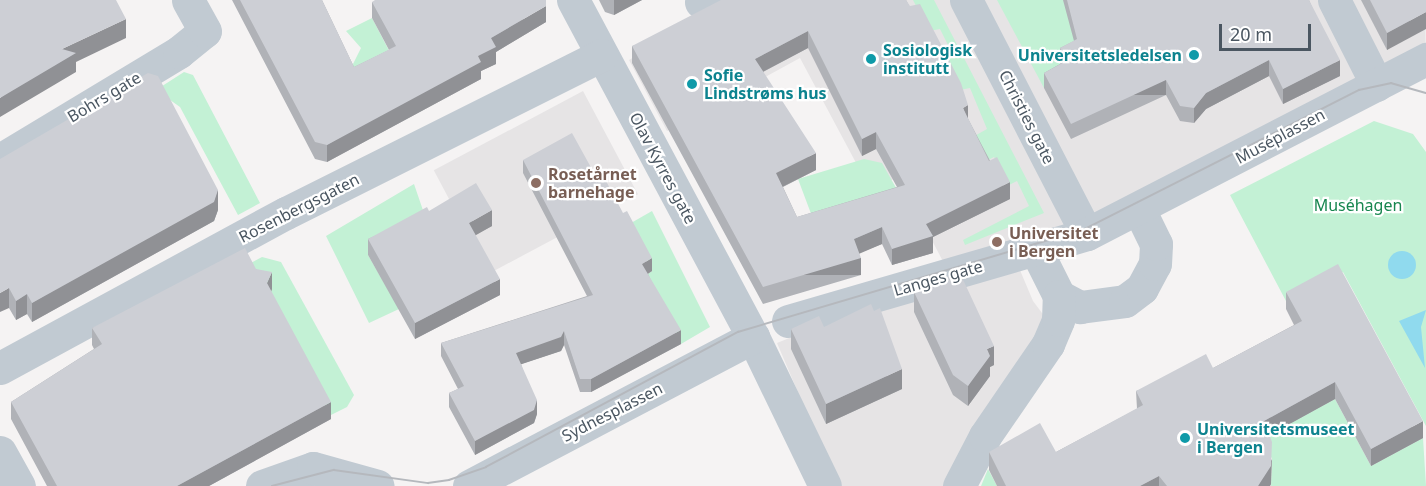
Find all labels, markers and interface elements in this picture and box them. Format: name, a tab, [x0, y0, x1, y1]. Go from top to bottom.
scale bar	[1222, 12, 1314, 50]
text: 20 m	[1230, 22, 1272, 46]
place label: Sosiologisk institutt	[883, 40, 972, 78]
place label: Universitetsledelsen	[1018, 45, 1182, 65]
marker: Universitetsledelsen	[1187, 48, 1201, 62]
marker: Sosiologisk institutt	[864, 52, 878, 66]
place label: Sofie Lindstrøms hus	[704, 65, 827, 103]
street label: Christies gate	[995, 67, 1059, 167]
street label: Bohrs gate	[64, 68, 144, 126]
marker: Sofie Lindstrøms hus	[685, 77, 699, 91]
street label: Muséplassen	[1232, 104, 1328, 168]
street label: Olav Kyrres gate	[626, 109, 700, 227]
place label: Rosetårnet barnehage	[548, 164, 637, 202]
street label: Rosenbergsgaten	[236, 169, 362, 247]
marker: Rosetårnet barnehage	[529, 176, 543, 190]
park label: Muséhagen	[1314, 195, 1402, 215]
place label: Universitet i Bergen	[1009, 223, 1098, 261]
marker: Universitet i Bergen	[990, 235, 1004, 249]
street label: Langes gate	[891, 256, 985, 300]
street label: Sydnesplassen	[558, 378, 666, 446]
place label: Universitetsmuseet i Bergen	[1197, 419, 1354, 457]
marker: Universitetsmuseet i Bergen	[1178, 431, 1192, 445]

